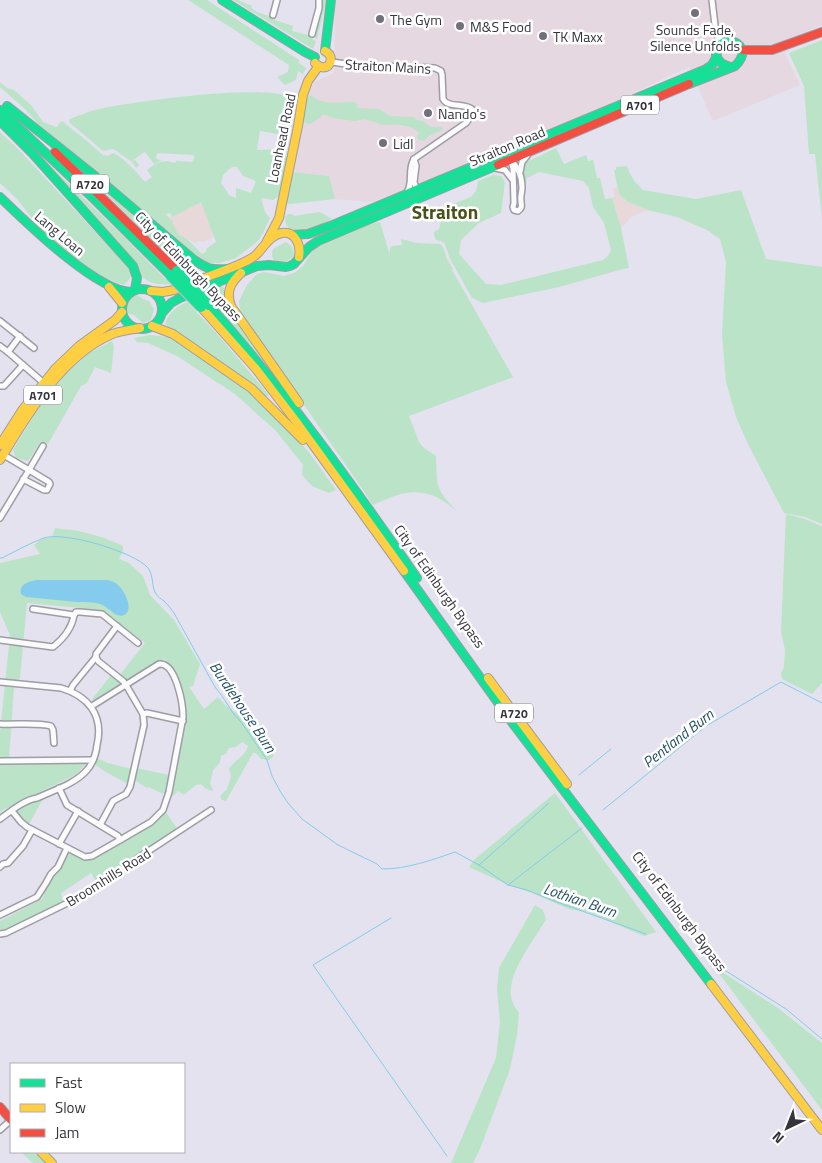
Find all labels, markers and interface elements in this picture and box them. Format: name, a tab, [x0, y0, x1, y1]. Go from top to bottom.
marker: Sounds Fade, Silence Unfolds	[689, 7, 701, 19]
place label: The Gym	[390, 9, 442, 30]
marker: The Gym	[374, 13, 386, 25]
place label: M&S Food	[470, 16, 531, 37]
place label: Sounds Fade, Silence Unfolds	[650, 19, 740, 56]
marker: M&S Food	[454, 20, 466, 32]
place label: TK Maxx	[553, 26, 604, 47]
marker: TK Maxx	[537, 30, 549, 42]
street label: Straiton Mains	[344, 53, 432, 79]
street label: Loanhead Road	[261, 91, 301, 185]
road number: A701	[621, 96, 659, 114]
place label: Nando's	[438, 103, 486, 124]
marker: Nando's	[422, 107, 434, 119]
street label: Straiton Road	[466, 121, 548, 171]
place label: Lidl	[393, 133, 413, 154]
marker: Lidl	[377, 137, 389, 149]
road number: A720	[71, 174, 109, 193]
district label: Straiton	[412, 197, 478, 226]
street label: Lang Loan	[30, 206, 90, 260]
street label: City of Edinburgh Bypass	[131, 206, 247, 326]
road number: A701	[24, 386, 62, 404]
street label: City of Edinburgh Bypass	[389, 520, 491, 652]
water label: Burdiehouse Burn	[204, 657, 282, 758]
water label: Pentland Burn	[638, 703, 719, 773]
road number: A720	[495, 704, 533, 722]
street label: Broomhills Road	[61, 842, 155, 912]
street label: City of Edinburgh Bypass	[628, 846, 732, 976]
water label: Lothian Burn	[541, 877, 620, 923]
legend	[10, 1063, 185, 1153]
text: Fast	[55, 1071, 83, 1094]
text: Slow	[55, 1096, 86, 1119]
north arrow	[762, 1103, 812, 1153]
text: Jam	[55, 1121, 79, 1144]
text: N	[767, 1127, 789, 1149]

